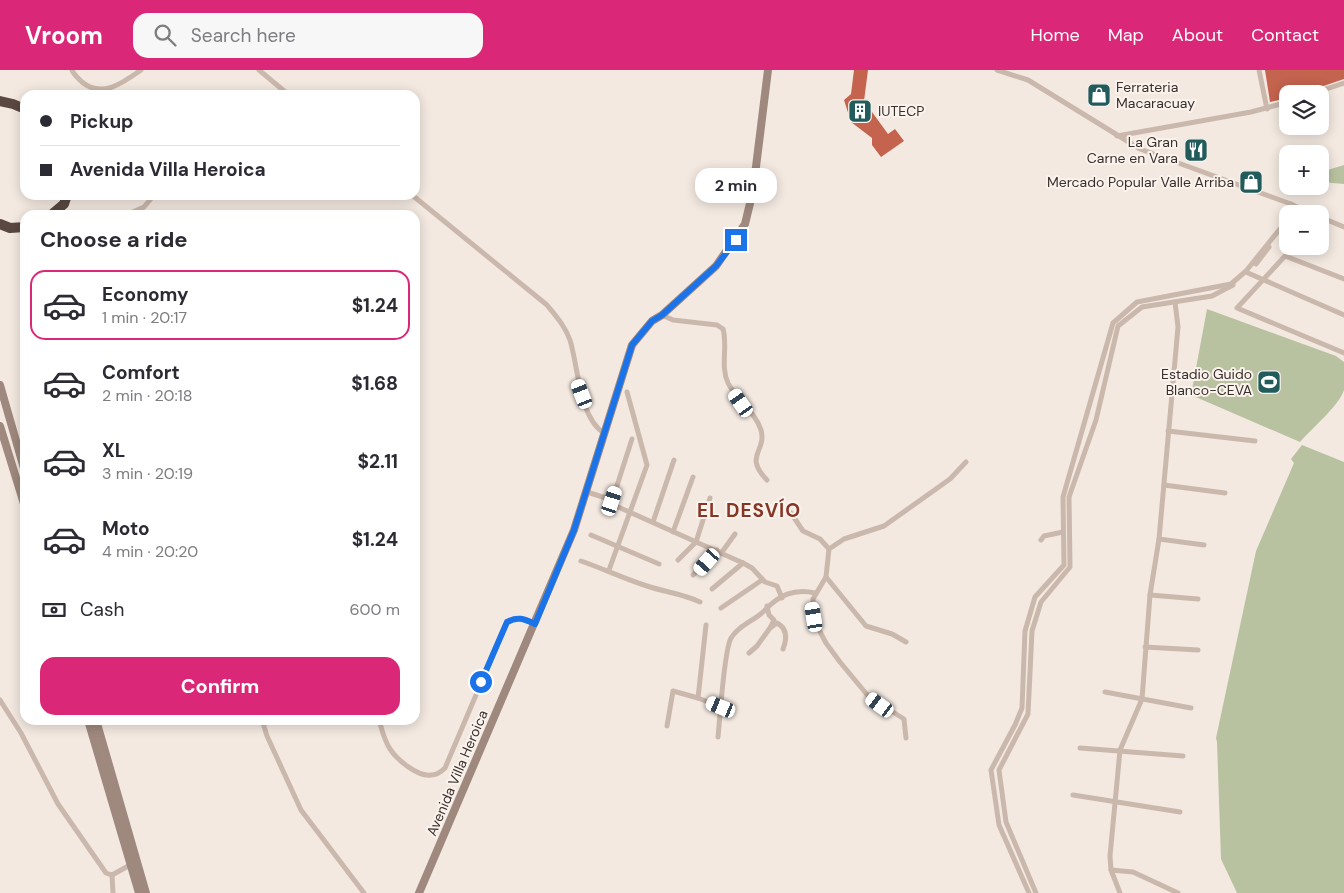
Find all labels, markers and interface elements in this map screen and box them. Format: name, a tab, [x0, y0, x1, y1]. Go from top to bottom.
search box	[133, 13, 483, 58]
text: Vroom	[25, 20, 103, 51]
icon: search	[151, 21, 179, 49]
text: Search here	[191, 23, 296, 48]
text: Home	[1030, 23, 1080, 47]
text: Map	[1108, 23, 1144, 47]
text: About	[1172, 23, 1223, 47]
text: Contact	[1251, 23, 1319, 47]
place label: Ferrateria Macaracuay	[1116, 78, 1195, 112]
shop icon: Ferrateria Macaracuay	[1086, 82, 1112, 108]
map controls	[1279, 85, 1329, 255]
button: layers	[1279, 85, 1329, 135]
building icon: IUTECP	[847, 98, 873, 124]
place label: IUTECP	[878, 102, 924, 120]
text: Pickup	[70, 109, 134, 134]
place label: La Gran Carne en Vara	[1087, 133, 1178, 167]
restaurant icon: La Gran Carne en Vara	[1183, 137, 1209, 163]
button: +	[1279, 145, 1329, 195]
text: Avenida Villa Heroica	[70, 157, 266, 182]
callout: 2 min	[695, 168, 777, 202]
shop icon: Mercado Popular Valle Arriba	[1238, 169, 1264, 195]
place label: Mercado Popular Valle Arriba	[1047, 173, 1234, 191]
text: 2 min	[715, 175, 757, 196]
button: −	[1279, 205, 1329, 255]
text: Choose a ride	[40, 225, 188, 254]
route end	[725, 229, 747, 251]
text: Economy	[102, 282, 189, 307]
icon: car	[42, 283, 87, 328]
text: $1.24	[352, 293, 398, 318]
text: 1 min · 20:17	[102, 307, 187, 328]
text: Comfort	[102, 360, 180, 385]
icon: car	[42, 361, 87, 406]
place label: Estadio Guido Blanco-CEVA	[1161, 365, 1252, 399]
sports icon: Estadio Guido Blanco-CEVA	[1256, 369, 1282, 395]
text: $1.68	[351, 371, 398, 396]
car	[569, 377, 594, 411]
text: 2 min · 20:18	[102, 385, 192, 406]
car	[726, 386, 755, 420]
text: XL	[102, 438, 125, 463]
icon: car	[42, 439, 87, 484]
text: $2.11	[358, 449, 398, 474]
text: 3 min · 20:19	[102, 463, 193, 484]
car	[600, 484, 623, 518]
district label: EL DESVÍO	[697, 498, 801, 523]
text: Moto	[102, 516, 150, 541]
icon: car	[42, 517, 87, 562]
text: $1.24	[352, 527, 398, 552]
text: 4 min · 20:20	[102, 541, 198, 562]
car	[691, 546, 722, 578]
icon: cash	[40, 596, 68, 624]
text: Cash	[80, 597, 124, 622]
text: 600 m	[350, 599, 400, 620]
car	[804, 601, 823, 633]
button: Confirm	[40, 657, 400, 715]
route start	[470, 671, 492, 693]
car	[863, 690, 896, 720]
car	[704, 694, 737, 720]
street label: Avenida Villa Heroica	[422, 707, 492, 839]

